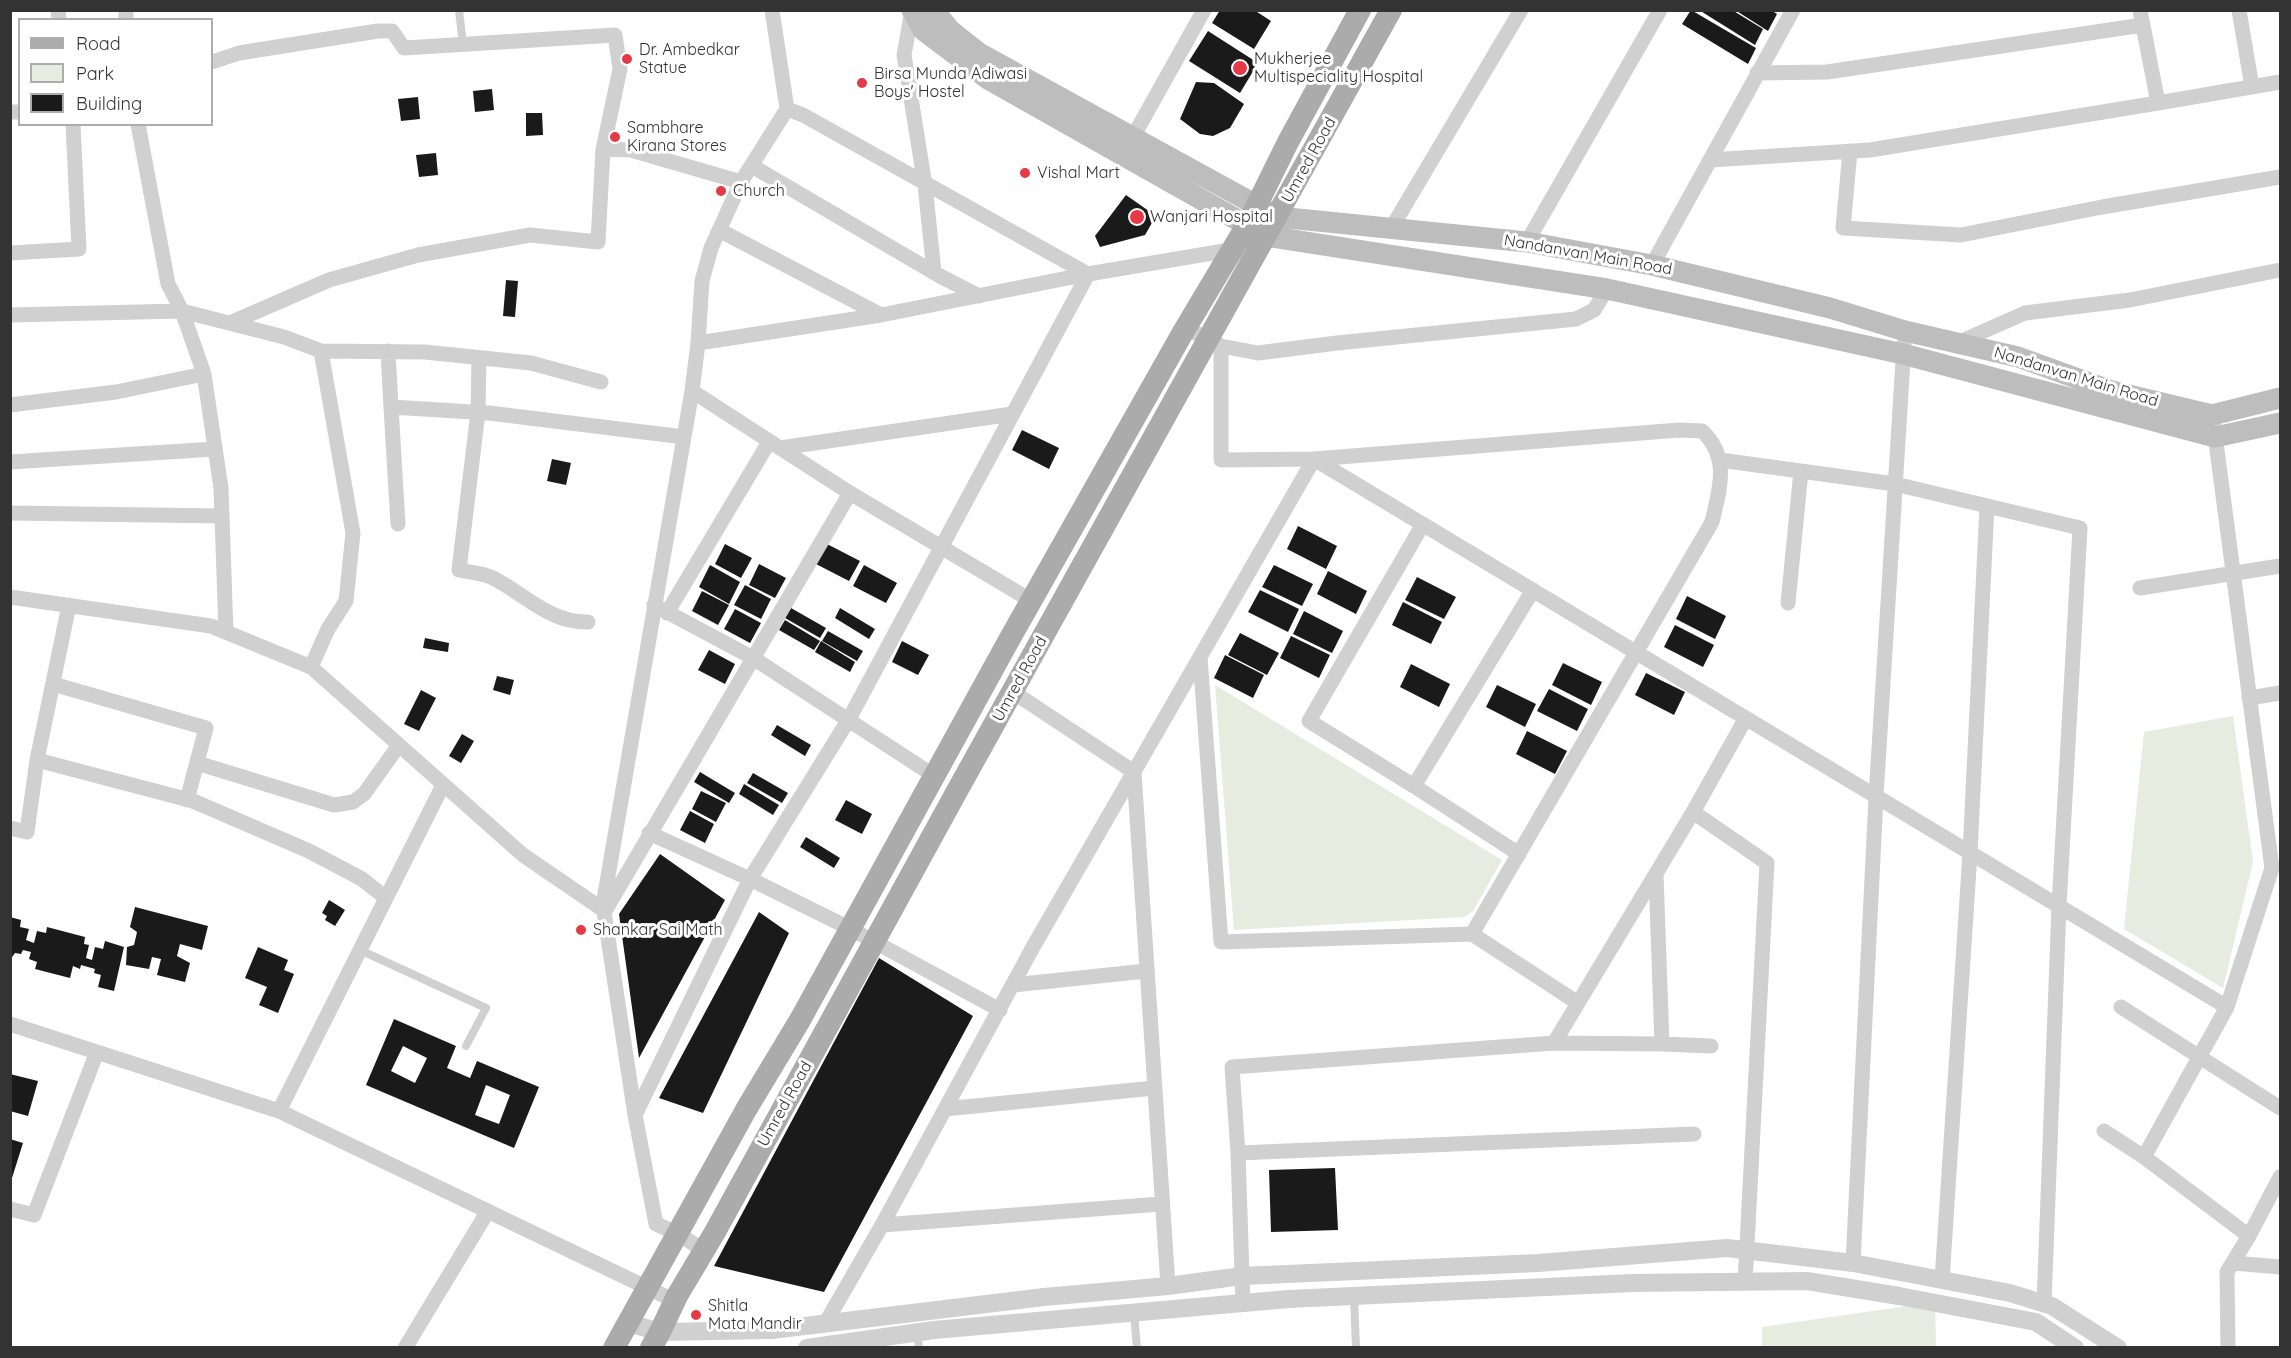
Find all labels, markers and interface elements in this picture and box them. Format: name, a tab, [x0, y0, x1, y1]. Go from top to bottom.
legend	[18, 18, 213, 126]
text: Road	[76, 32, 121, 55]
place label: Dr. Ambedkar Statue	[639, 40, 740, 78]
place label: Mukherjee Multispeciality Hospital	[1254, 49, 1423, 87]
marker: Dr. Ambedkar Statue	[620, 52, 634, 66]
marker: Mukherjee Multispeciality Hospital	[1231, 59, 1249, 77]
text: Park	[76, 62, 114, 85]
place label: Birsa Munda Adiwasi Boys' Hostel	[874, 64, 1027, 102]
marker: Birsa Munda Adiwasi Boys' Hostel	[855, 76, 869, 90]
text: Building	[76, 92, 142, 115]
street label: Umred Road	[1278, 114, 1340, 206]
place label: Sambhare Kirana Stores	[627, 118, 727, 156]
marker: Sambhare Kirana Stores	[608, 130, 622, 144]
place label: Vishal Mart	[1037, 163, 1120, 183]
marker: Vishal Mart	[1018, 166, 1032, 180]
place label: Church	[733, 181, 785, 201]
marker: Church	[714, 184, 728, 198]
place label: Wanjari Hospital	[1150, 207, 1273, 227]
marker: Wanjari Hospital	[1128, 208, 1146, 226]
street label: Nandanvan Main Road	[1502, 231, 1674, 279]
street label: Nandanvan Main Road	[1992, 343, 2160, 411]
street label: Umred Road	[989, 633, 1051, 725]
place label: Shankar Sai Math	[593, 920, 723, 940]
marker: Shankar Sai Math	[574, 923, 588, 937]
street label: Umred Road	[754, 1058, 816, 1150]
place label: Shitla Mata Mandir	[708, 1296, 802, 1334]
marker: Shitla Mata Mandir	[689, 1308, 703, 1322]

